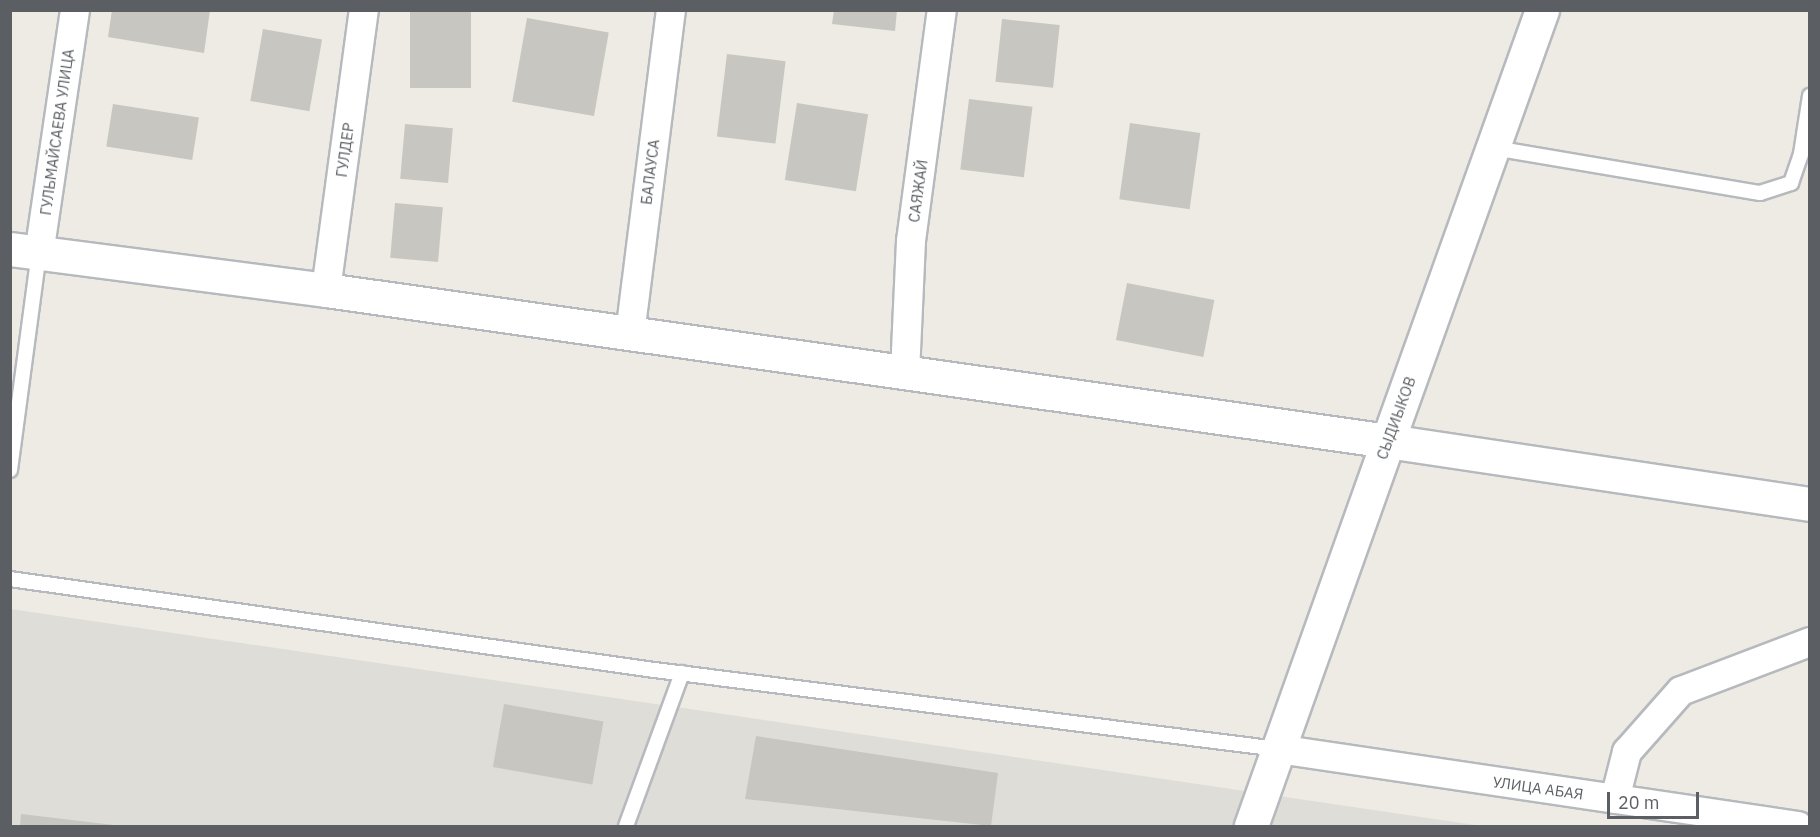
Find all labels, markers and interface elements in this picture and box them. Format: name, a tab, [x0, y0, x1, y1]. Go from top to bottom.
street label: ГУЛЬМАЙСАЕВА УЛИЦА	[36, 48, 78, 216]
street label: ГУЛДЕР	[332, 122, 358, 178]
street label: БАЛАУСА	[637, 138, 663, 206]
street label: САЯЖАЙ	[905, 158, 931, 224]
street label: СЫДИЫКОВ	[1373, 374, 1419, 462]
street label: УЛИЦА АБАЯ	[1491, 773, 1585, 803]
scale bar	[1610, 780, 1702, 818]
text: 20 m	[1618, 791, 1660, 814]

